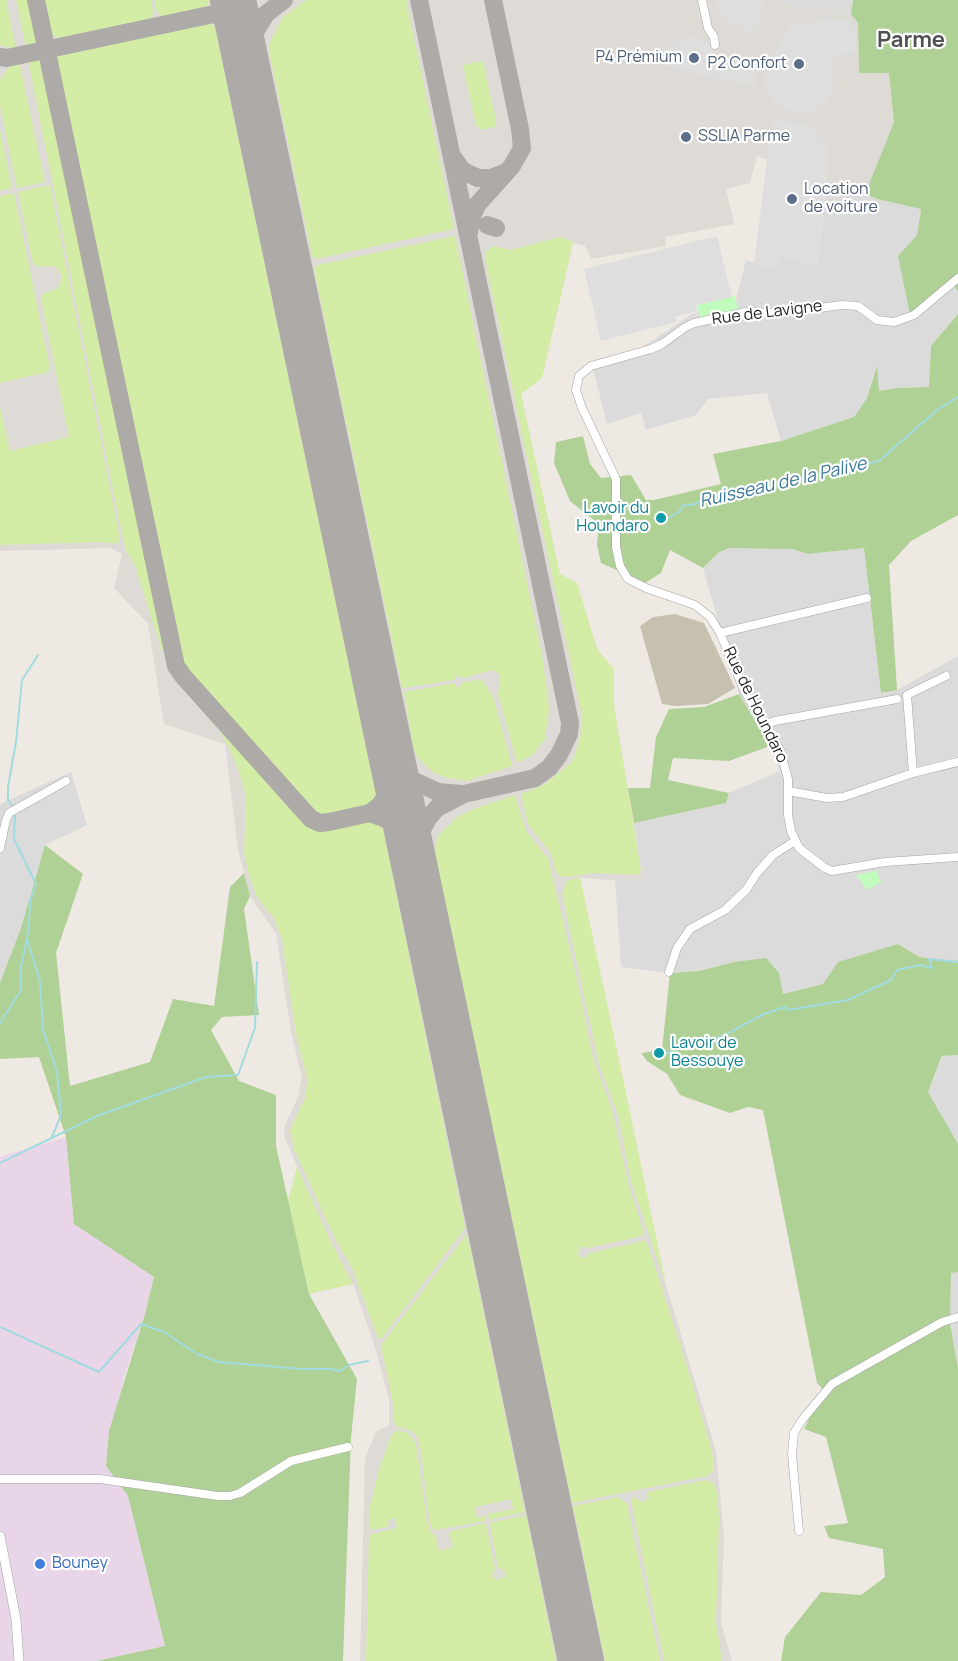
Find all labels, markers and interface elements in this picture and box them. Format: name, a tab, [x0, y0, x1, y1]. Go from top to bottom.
district label: Parme	[877, 28, 945, 54]
place label: P4 Prémium	[596, 48, 682, 68]
marker: P4 Prémium	[687, 51, 701, 65]
place label: P2 Confort	[708, 54, 787, 74]
marker: P2 Confort	[792, 57, 806, 71]
place label: SSLIA Parme	[698, 127, 790, 147]
marker: SSLIA Parme	[679, 130, 693, 144]
place label: Location de voiture	[804, 180, 878, 218]
marker: Location de voiture	[785, 192, 799, 206]
street label: Rue de Lavigne	[711, 297, 823, 329]
water label: Ruisseau de la Palive	[697, 453, 869, 513]
place label: Lavoir du Houndaro	[576, 499, 649, 537]
marker: Lavoir du Houndaro	[654, 511, 668, 525]
street label: Rue de Houndaro	[719, 644, 791, 766]
place label: Lavoir de Bessouye	[671, 1034, 743, 1072]
marker: Lavoir de Bessouye	[652, 1046, 666, 1060]
place label: Bouney	[52, 1554, 108, 1574]
marker: Bouney	[33, 1557, 47, 1571]

